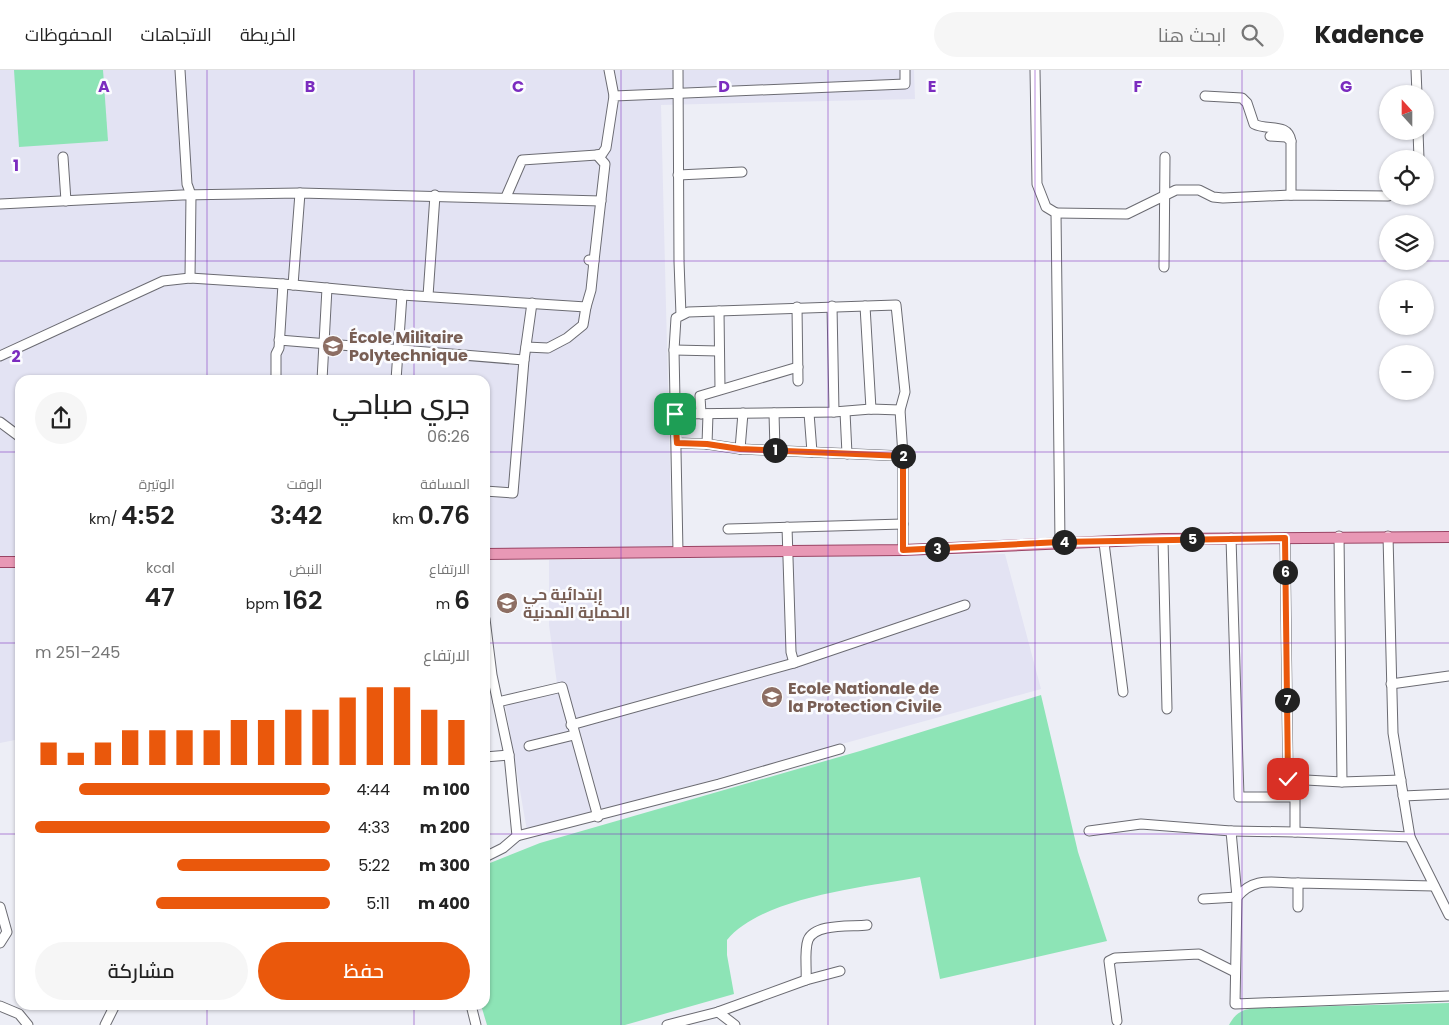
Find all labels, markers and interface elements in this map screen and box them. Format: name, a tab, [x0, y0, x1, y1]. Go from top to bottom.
search box	[934, 12, 1284, 57]
text: Kadence	[1314, 18, 1424, 51]
icon: search	[1238, 21, 1266, 49]
text: المحفوظات	[25, 22, 113, 47]
text: الاتجاهات	[141, 22, 212, 47]
text: الخريطة	[240, 22, 296, 47]
text: ابحث هنا	[1158, 22, 1226, 49]
text: A	[98, 75, 110, 98]
text: B	[305, 75, 315, 98]
text: C	[512, 75, 524, 98]
text: D	[718, 75, 730, 98]
text: E	[928, 75, 936, 98]
text: F	[1134, 75, 1143, 98]
text: G	[1340, 75, 1352, 98]
north arrow	[1379, 85, 1434, 140]
map controls	[1379, 85, 1434, 400]
button: locate	[1379, 150, 1434, 205]
text: 1	[13, 154, 19, 177]
button: layers	[1379, 215, 1434, 270]
button: +	[1379, 280, 1434, 335]
place label: École Militaire Polytechnique	[349, 326, 468, 367]
school or university icon: École Militaire Polytechnique	[321, 334, 345, 358]
text: 2	[11, 345, 21, 368]
button: −	[1379, 345, 1434, 400]
text: جري صباحي	[332, 385, 470, 424]
button: share	[35, 392, 87, 444]
pin	[654, 393, 696, 435]
icon: arrive	[661, 400, 689, 428]
text: 06:26	[427, 425, 470, 448]
pin: 1	[762, 438, 788, 462]
text: 1	[773, 440, 778, 460]
pin: 2	[890, 444, 916, 468]
text: 2	[900, 446, 908, 466]
text: الوتيرة	[139, 474, 175, 494]
text: الوقت	[287, 474, 322, 494]
text: المسافة	[420, 474, 470, 494]
text: 4:52	[121, 498, 175, 533]
text: 3:42	[270, 498, 322, 533]
text: 0.76	[418, 498, 470, 533]
text: /km	[89, 509, 121, 529]
text: km	[392, 509, 418, 529]
pin: 5	[1180, 526, 1204, 552]
text: 5	[1188, 529, 1197, 549]
pin: 4	[1052, 530, 1076, 554]
text: 4	[1060, 532, 1069, 552]
pin: 3	[924, 536, 950, 562]
text: 3	[933, 539, 942, 559]
text: kcal	[146, 558, 175, 578]
text: النبض	[289, 559, 322, 579]
text: الارتفاع	[429, 559, 470, 579]
pin: 6	[1272, 560, 1298, 584]
text: 6	[1281, 562, 1290, 582]
text: 47	[144, 580, 175, 615]
text: 162	[283, 583, 322, 618]
text: 6	[454, 583, 470, 618]
place label: إبتدائية حي الحماية المدنية	[523, 583, 630, 624]
school or university icon: إبتدائية حي الحماية المدنية	[495, 591, 519, 615]
text: bpm	[246, 594, 283, 614]
text: m	[436, 594, 454, 614]
text: 245–251 m	[35, 641, 120, 664]
text: الارتفاع	[423, 644, 470, 667]
place label: Ecole Nationale de la Protection Civile	[788, 677, 942, 718]
school or university icon: Ecole Nationale de la Protection Civile	[760, 685, 784, 709]
pin: 7	[1274, 688, 1300, 712]
text: 7	[1284, 690, 1291, 710]
pin	[1267, 758, 1309, 800]
icon: check	[1274, 765, 1302, 793]
text: 4:44	[356, 778, 390, 801]
text: 100 m	[423, 778, 470, 801]
text: 4:33	[358, 816, 390, 839]
text: 200 m	[420, 816, 470, 839]
text: 5:22	[358, 854, 390, 877]
text: 300 m	[419, 854, 470, 877]
text: 5:11	[366, 892, 390, 915]
text: 400 m	[418, 892, 470, 915]
button: مشاركة	[35, 942, 248, 1000]
button: حفظ	[258, 942, 470, 1000]

